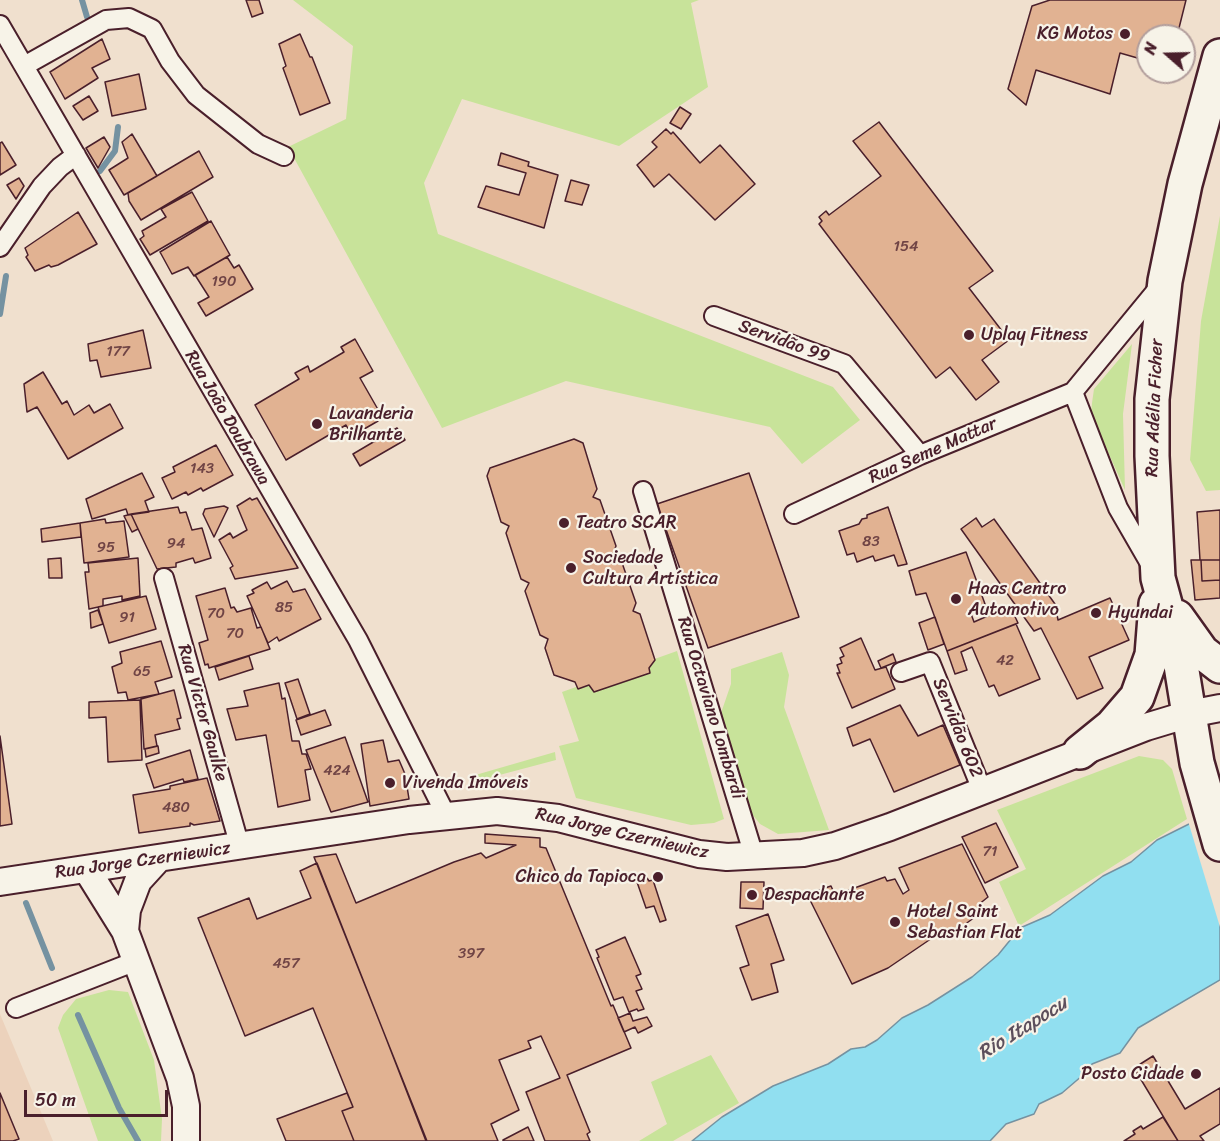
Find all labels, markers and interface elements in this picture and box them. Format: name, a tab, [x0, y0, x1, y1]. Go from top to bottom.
place label: KG Motos	[1037, 23, 1113, 45]
north arrow	[1136, 24, 1196, 84]
marker: KG Motos	[1118, 27, 1132, 41]
text: N	[1135, 38, 1166, 59]
house number: 154	[894, 238, 918, 256]
house number: 190	[211, 273, 237, 291]
street label: Servidão 99	[735, 316, 833, 368]
place label: Uplay Fitness	[981, 324, 1088, 346]
marker: Uplay Fitness	[962, 328, 976, 342]
street label: Rua Adélia Ficher	[1142, 338, 1168, 478]
house number: 177	[106, 343, 130, 361]
street label: Rua João Doubrawa	[180, 347, 274, 489]
place label: Lavanderia Brilhante	[329, 403, 413, 446]
street label: Rua Seme Mattar	[866, 413, 1000, 489]
marker: Lavanderia Brilhante	[310, 417, 324, 431]
house number: 143	[190, 460, 214, 478]
place label: Teatro SCAR	[576, 512, 677, 534]
marker: Teatro SCAR	[557, 516, 571, 530]
house number: 83	[862, 533, 880, 551]
house number: 94	[167, 535, 185, 553]
house number: 95	[97, 539, 115, 557]
place label: Sociedade Cultura Artística	[583, 547, 718, 590]
marker: Sociedade Cultura Artística	[564, 561, 578, 575]
place label: Haas Centro Automotivo	[968, 578, 1066, 620]
marker: Haas Centro Automotivo	[949, 592, 963, 606]
house number: 85	[275, 599, 293, 617]
place label: Hyundai	[1108, 602, 1173, 624]
house number: 70	[207, 605, 225, 623]
marker: Hyundai	[1089, 606, 1103, 620]
house number: 91	[119, 609, 135, 627]
street label: Rua Octaviano Lombardi	[672, 614, 748, 802]
house number: 70	[226, 625, 244, 643]
street label: Rua Victor Gaulke	[172, 642, 232, 784]
house number: 42	[996, 652, 1014, 670]
house number: 65	[133, 663, 151, 681]
street label: Servidão 602	[927, 675, 987, 781]
house number: 424	[323, 762, 351, 780]
place label: Vivenda Imóveis	[402, 772, 528, 794]
marker: Vivenda Imóveis	[383, 776, 397, 790]
house number: 480	[162, 799, 190, 817]
street label: Rua Jorge Czerniewicz	[533, 804, 711, 864]
street label: Rua Jorge Czerniewicz	[54, 838, 232, 884]
house number: 71	[983, 843, 997, 861]
place label: Chico da Tapioca	[516, 866, 646, 888]
marker: Chico da Tapioca	[651, 870, 665, 884]
place label: Despachante	[764, 884, 864, 906]
marker: Despachante	[745, 888, 759, 902]
place label: Hotel Saint Sebastian Flat	[907, 901, 1022, 944]
marker: Hotel Saint Sebastian Flat	[888, 915, 902, 929]
house number: 397	[458, 945, 484, 963]
house number: 457	[272, 955, 300, 973]
water label: Rio Itapocu	[974, 992, 1072, 1066]
place label: Posto Cidade	[1081, 1063, 1184, 1085]
marker: Posto Cidade	[1189, 1067, 1203, 1081]
scale bar	[27, 1078, 171, 1116]
text: 50 m	[35, 1084, 76, 1116]

